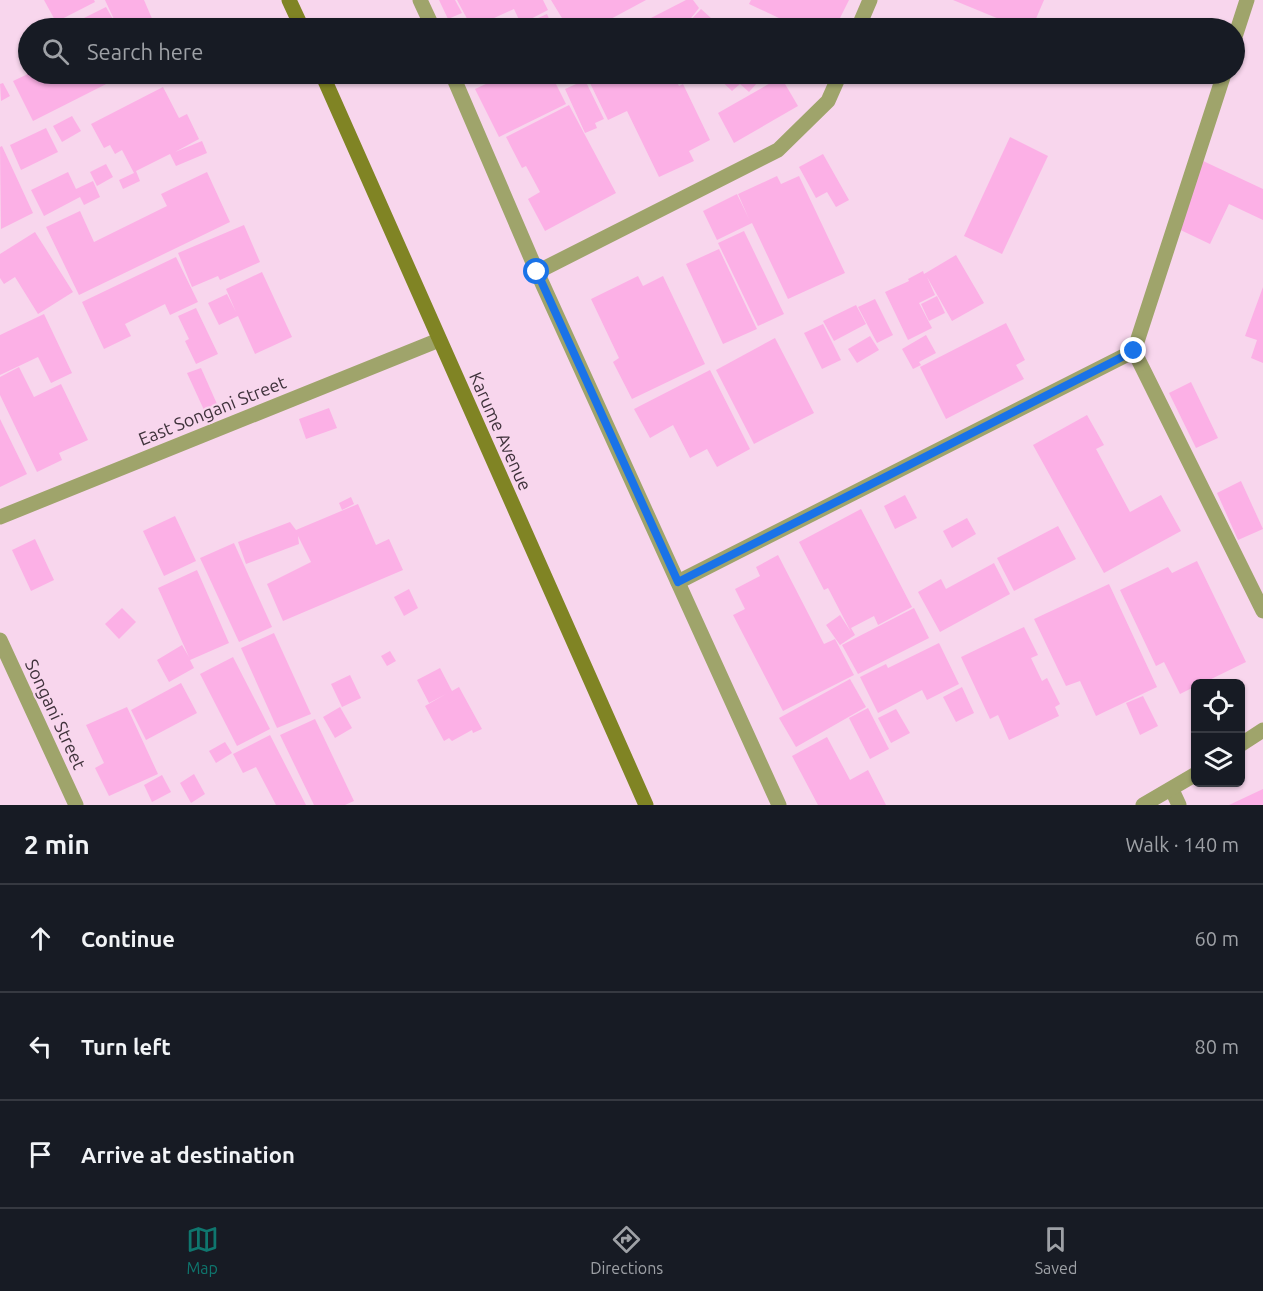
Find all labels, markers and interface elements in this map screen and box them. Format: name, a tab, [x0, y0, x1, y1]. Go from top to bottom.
search box	[18, 18, 1245, 84]
icon: search	[39, 35, 72, 68]
text: Search here	[87, 39, 203, 64]
route start	[523, 258, 549, 284]
route end	[1120, 337, 1146, 363]
street label: Karume Avenue	[466, 369, 536, 493]
street label: East Songani Street	[135, 371, 289, 449]
street label: Songani Street	[22, 656, 90, 772]
map controls	[1191, 679, 1245, 787]
button: locate	[1191, 679, 1245, 733]
button: layers	[1191, 733, 1245, 787]
text: 2 min	[24, 830, 90, 859]
text: Walk · 140 m	[1126, 833, 1239, 856]
icon: ahead	[24, 922, 57, 955]
text: Continue	[81, 926, 175, 951]
text: 60 m	[1195, 927, 1239, 950]
icon: left	[24, 1030, 57, 1063]
text: Turn left	[81, 1034, 171, 1059]
text: 80 m	[1195, 1035, 1239, 1058]
icon: arrive	[24, 1138, 57, 1171]
text: Arrive at destination	[81, 1142, 295, 1167]
tab: Map	[186, 1223, 219, 1277]
tab: Directions	[590, 1223, 663, 1277]
tab: Saved	[1035, 1223, 1077, 1277]

